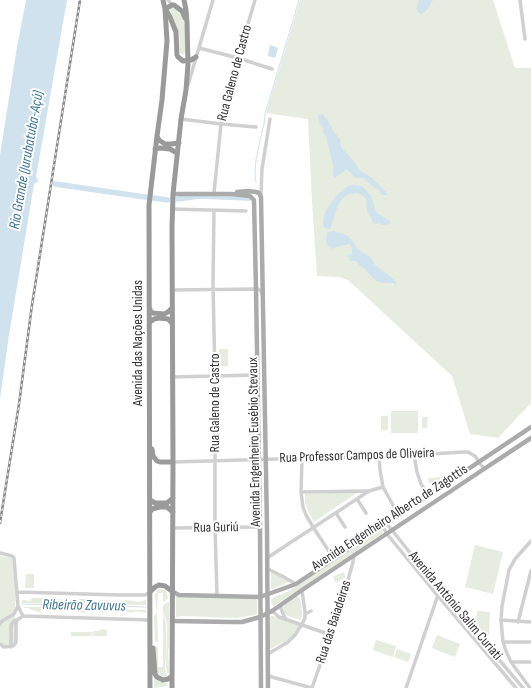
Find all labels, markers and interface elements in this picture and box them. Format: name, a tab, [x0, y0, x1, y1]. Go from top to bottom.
street label: Rua Galeno de Castro	[214, 23, 256, 123]
water label: Rio Grande (Jurubatuba-Açú)	[6, 89, 48, 231]
street label: Avenida das Nações Unidas	[130, 280, 146, 406]
street label: Rua Galeno de Castro	[207, 353, 223, 453]
street label: Avenida Engenheiro Eusébio Stevaux	[245, 357, 265, 527]
street label: Rua Professor Campos de Oliveira	[279, 445, 435, 467]
street label: Avenida Engenheiro Alberto de Zagottis	[309, 461, 471, 575]
street label: Rua Guriú	[193, 519, 239, 537]
street label: Avenida Antônio Salim Curiati	[404, 548, 506, 664]
street label: Rua das Baiadeiras	[313, 578, 355, 666]
water label: Ribeirão Zavuvus	[42, 596, 126, 616]

